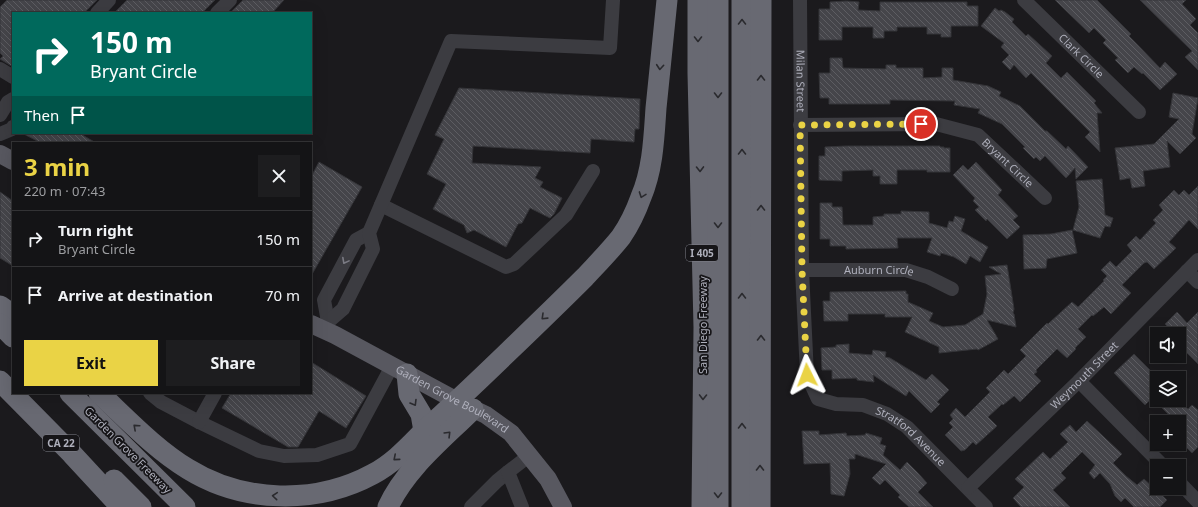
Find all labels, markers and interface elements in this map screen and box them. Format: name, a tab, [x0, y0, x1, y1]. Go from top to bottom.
one-way arrow	[738, 19, 746, 25]
text: 150 m	[90, 23, 173, 61]
icon: right	[24, 28, 76, 80]
street label: Clark Circle	[1056, 30, 1108, 81]
one-way arrow	[694, 36, 702, 42]
street label: Milan Street	[793, 50, 809, 112]
text: Bryant Circle	[90, 59, 197, 83]
one-way arrow	[656, 64, 665, 70]
one-way arrow	[757, 75, 765, 81]
one-way arrow	[714, 92, 722, 98]
icon: arrive	[67, 104, 89, 126]
text: Then	[24, 105, 59, 125]
pin	[904, 107, 938, 141]
icon: arrive	[910, 113, 932, 135]
street label: Bryant Circle	[979, 134, 1037, 190]
one-way arrow	[738, 149, 746, 155]
text: 3 min	[24, 150, 90, 183]
button: close	[258, 155, 300, 197]
one-way arrow	[696, 166, 704, 172]
text: 220 m · 07:43	[24, 182, 105, 200]
one-way arrow	[638, 191, 646, 198]
one-way arrow	[757, 205, 765, 211]
text: Turn right	[58, 220, 133, 240]
one-way arrow	[714, 222, 722, 228]
icon: right	[24, 228, 46, 250]
text: 150 m	[256, 229, 300, 249]
text: Bryant Circle	[58, 240, 135, 258]
road number: I 405	[686, 245, 718, 261]
one-way arrow	[342, 257, 349, 264]
street label: Auburn Circle	[844, 262, 916, 279]
street label: San Diego Freeway	[695, 276, 710, 374]
icon: arrive	[24, 284, 46, 306]
text: Arrive at destination	[58, 285, 213, 305]
text: 70 m	[265, 285, 300, 305]
one-way arrow	[738, 293, 746, 299]
one-way arrow	[541, 312, 549, 320]
map controls	[1150, 327, 1186, 495]
button: sound	[1150, 327, 1186, 363]
one-way arrow	[757, 335, 765, 341]
street label: Weymouth Street	[1047, 338, 1121, 412]
button: Exit	[24, 340, 158, 386]
button: Share	[166, 340, 300, 386]
position arrow	[786, 354, 828, 396]
street label: Garden Grove Boulevard	[393, 361, 512, 436]
button: layers	[1150, 371, 1186, 407]
one-way arrow	[699, 394, 707, 400]
one-way arrow	[409, 399, 416, 406]
street label: Stratford Avenue	[874, 402, 949, 469]
street label: Garden Grove Freeway	[82, 403, 175, 497]
button: +	[1150, 415, 1186, 451]
one-way arrow	[738, 423, 746, 429]
one-way arrow	[133, 425, 141, 432]
one-way arrow	[443, 431, 451, 439]
road number: CA 22	[43, 435, 79, 451]
one-way arrow	[393, 453, 401, 461]
button: −	[1150, 459, 1186, 495]
one-way arrow	[756, 465, 764, 471]
one-way arrow	[271, 491, 278, 500]
one-way arrow	[714, 492, 722, 498]

